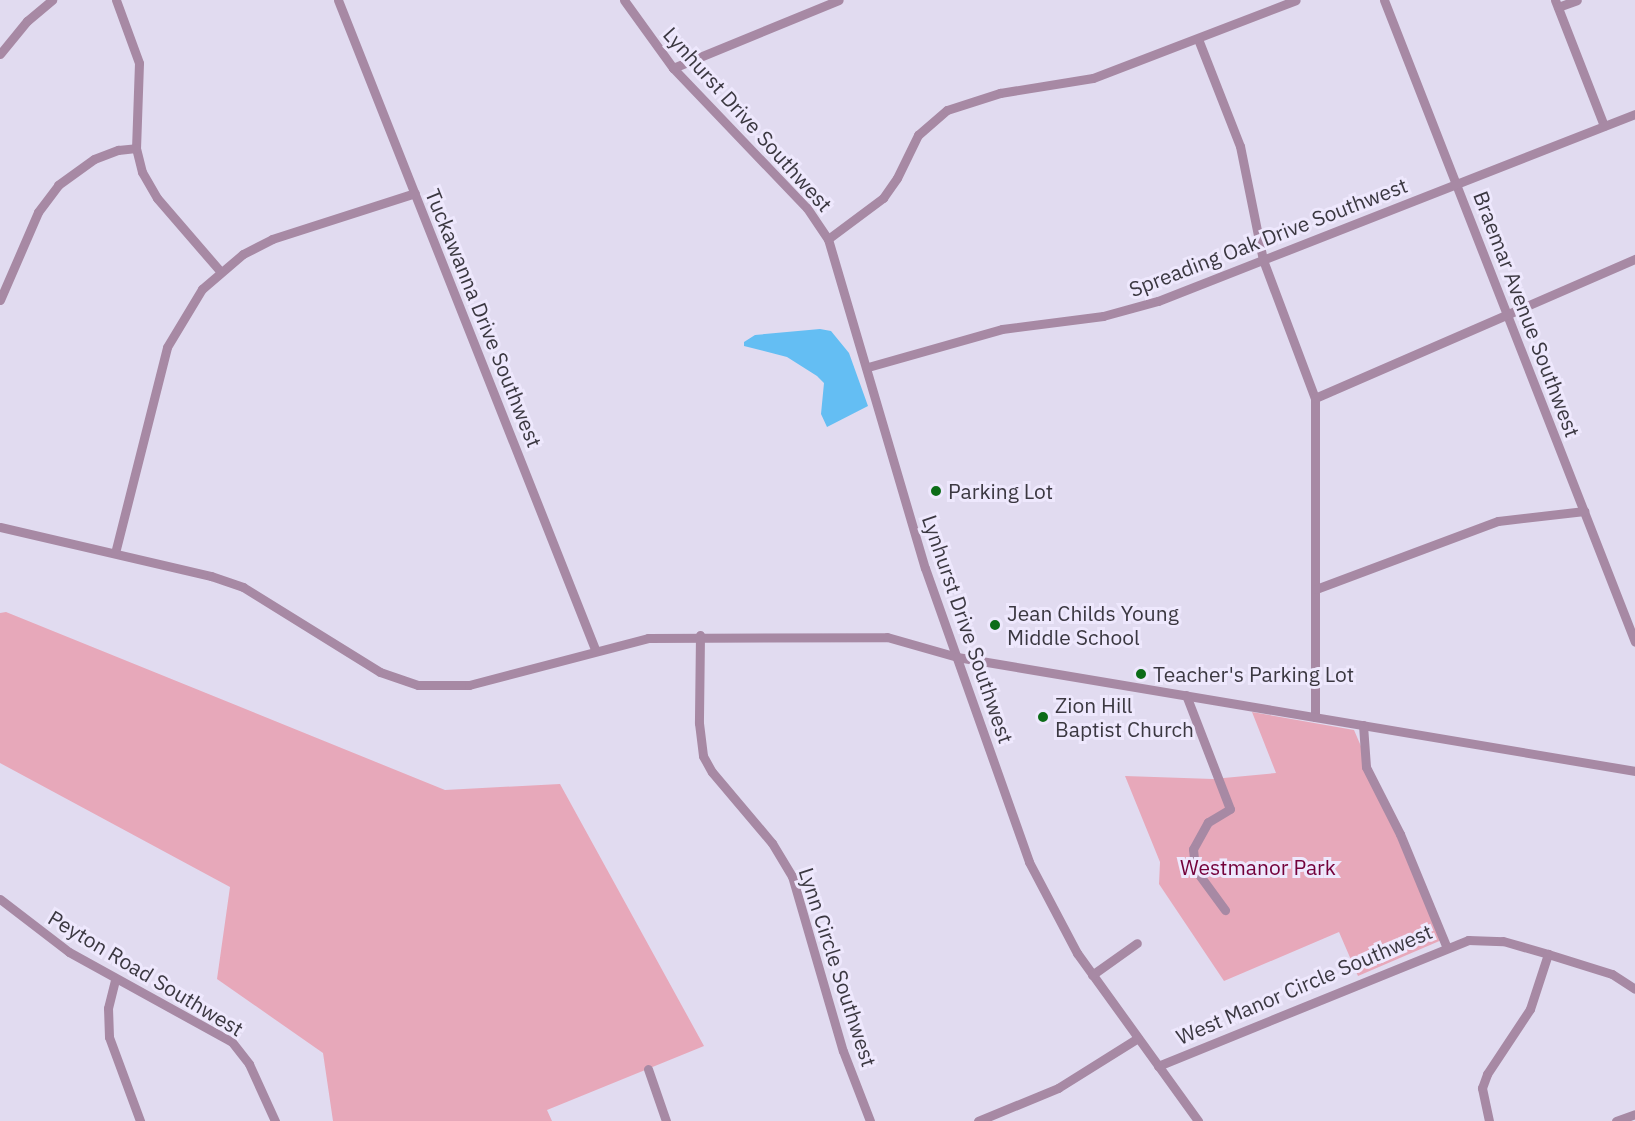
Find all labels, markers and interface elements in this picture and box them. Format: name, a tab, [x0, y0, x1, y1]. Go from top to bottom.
street label: Lynhurst Drive Southwest	[658, 21, 838, 217]
street label: Spreading Oak Drive Southwest	[1125, 172, 1411, 302]
street label: Tuckawanna Drive Southwest	[421, 185, 547, 451]
street label: Braemar Avenue Southwest	[1468, 187, 1586, 441]
place label: Parking Lot	[948, 478, 1053, 504]
marker: Parking Lot	[929, 484, 943, 498]
street label: Lynhurst Drive Southwest	[917, 512, 1019, 746]
place label: Jean Childs Young Middle School	[1007, 600, 1179, 650]
marker: Jean Childs Young Middle School	[988, 618, 1002, 632]
place label: Teacher's Parking Lot	[1153, 661, 1354, 687]
marker: Teacher's Parking Lot	[1134, 667, 1148, 681]
place label: Zion Hill Baptist Church	[1055, 692, 1194, 742]
marker: Zion Hill Baptist Church	[1036, 710, 1050, 724]
park label: Westmanor Park	[1180, 854, 1336, 880]
street label: Lynn Circle Southwest	[794, 864, 882, 1070]
street label: Peyton Road Southwest	[44, 905, 248, 1041]
street label: West Manor Circle Southwest	[1172, 919, 1436, 1049]

